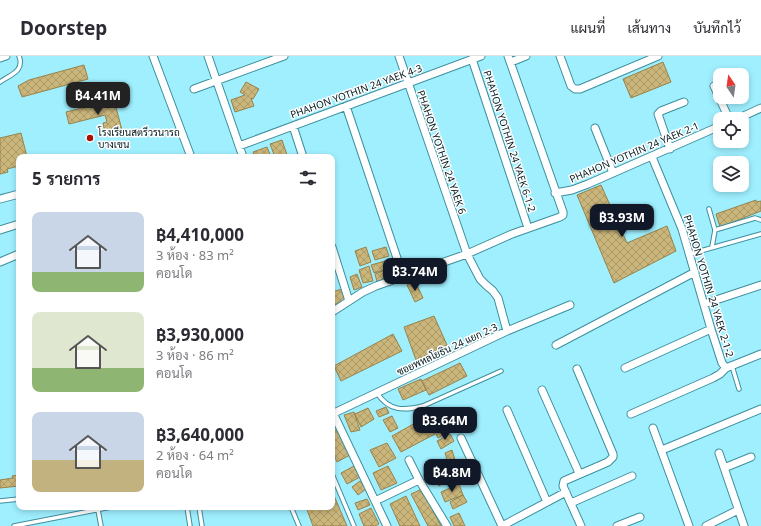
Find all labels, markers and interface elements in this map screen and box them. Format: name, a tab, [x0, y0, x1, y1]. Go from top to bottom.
text: Doorstep	[20, 15, 107, 41]
text: แผนที่	[570, 18, 605, 37]
text: เส้นทาง	[627, 18, 671, 37]
text: บันทึกไว้	[693, 18, 741, 37]
street label: PHAHON YOTHIN 24 YAEK 4-3	[288, 61, 424, 121]
street label: PHAHON YOTHIN 24 YAEK 6-1-2	[480, 68, 540, 214]
north arrow	[713, 68, 749, 104]
map controls	[713, 68, 749, 192]
pin: ฿4.41M	[65, 82, 131, 116]
text: ฿4.41M	[75, 86, 121, 104]
street label: PHAHON YOTHIN 24 YAEK 6	[414, 88, 470, 216]
button: locate	[713, 112, 749, 148]
street label: PHAHON YOTHIN 24 YAEK 2-1	[567, 118, 701, 186]
place label: โรงเรียนสตรีวรนารถ บางเขน	[97, 125, 180, 151]
marker: โรงเรียนสตรีวรนารถ บางเขน	[85, 133, 95, 143]
button: layers	[713, 156, 749, 192]
text: 5 รายการ	[32, 167, 101, 190]
icon: filters	[297, 167, 319, 189]
pin: ฿3.93M	[589, 204, 655, 238]
text: ฿3.93M	[599, 208, 645, 226]
street label: PHAHON YOTHIN 24 YAEK 2-1-2	[681, 213, 737, 359]
text: ฿4,410,000	[156, 223, 244, 246]
icon: home	[64, 228, 112, 276]
text: 3 ห้อง · 83 m²	[156, 246, 234, 264]
pin: ฿3.74M	[382, 258, 448, 292]
text: ฿3.74M	[392, 262, 438, 280]
text: คอนโด	[156, 264, 192, 282]
street label: ซอยพหลโยธิน 24 แยก 2-3	[394, 319, 500, 379]
text: ฿3,930,000	[156, 323, 244, 346]
icon: home	[64, 328, 112, 376]
text: 3 ห้อง · 86 m²	[156, 346, 234, 364]
text: คอนโด	[156, 364, 192, 382]
pin: ฿3.64M	[412, 407, 478, 441]
text: ฿3.64M	[422, 411, 468, 429]
text: ฿3,640,000	[156, 423, 244, 446]
icon: home	[64, 428, 112, 476]
text: 2 ห้อง · 64 m²	[156, 446, 234, 464]
pin: ฿4.8M	[424, 459, 480, 493]
text: ฿4.8M	[433, 463, 471, 481]
text: คอนโด	[156, 464, 192, 482]

